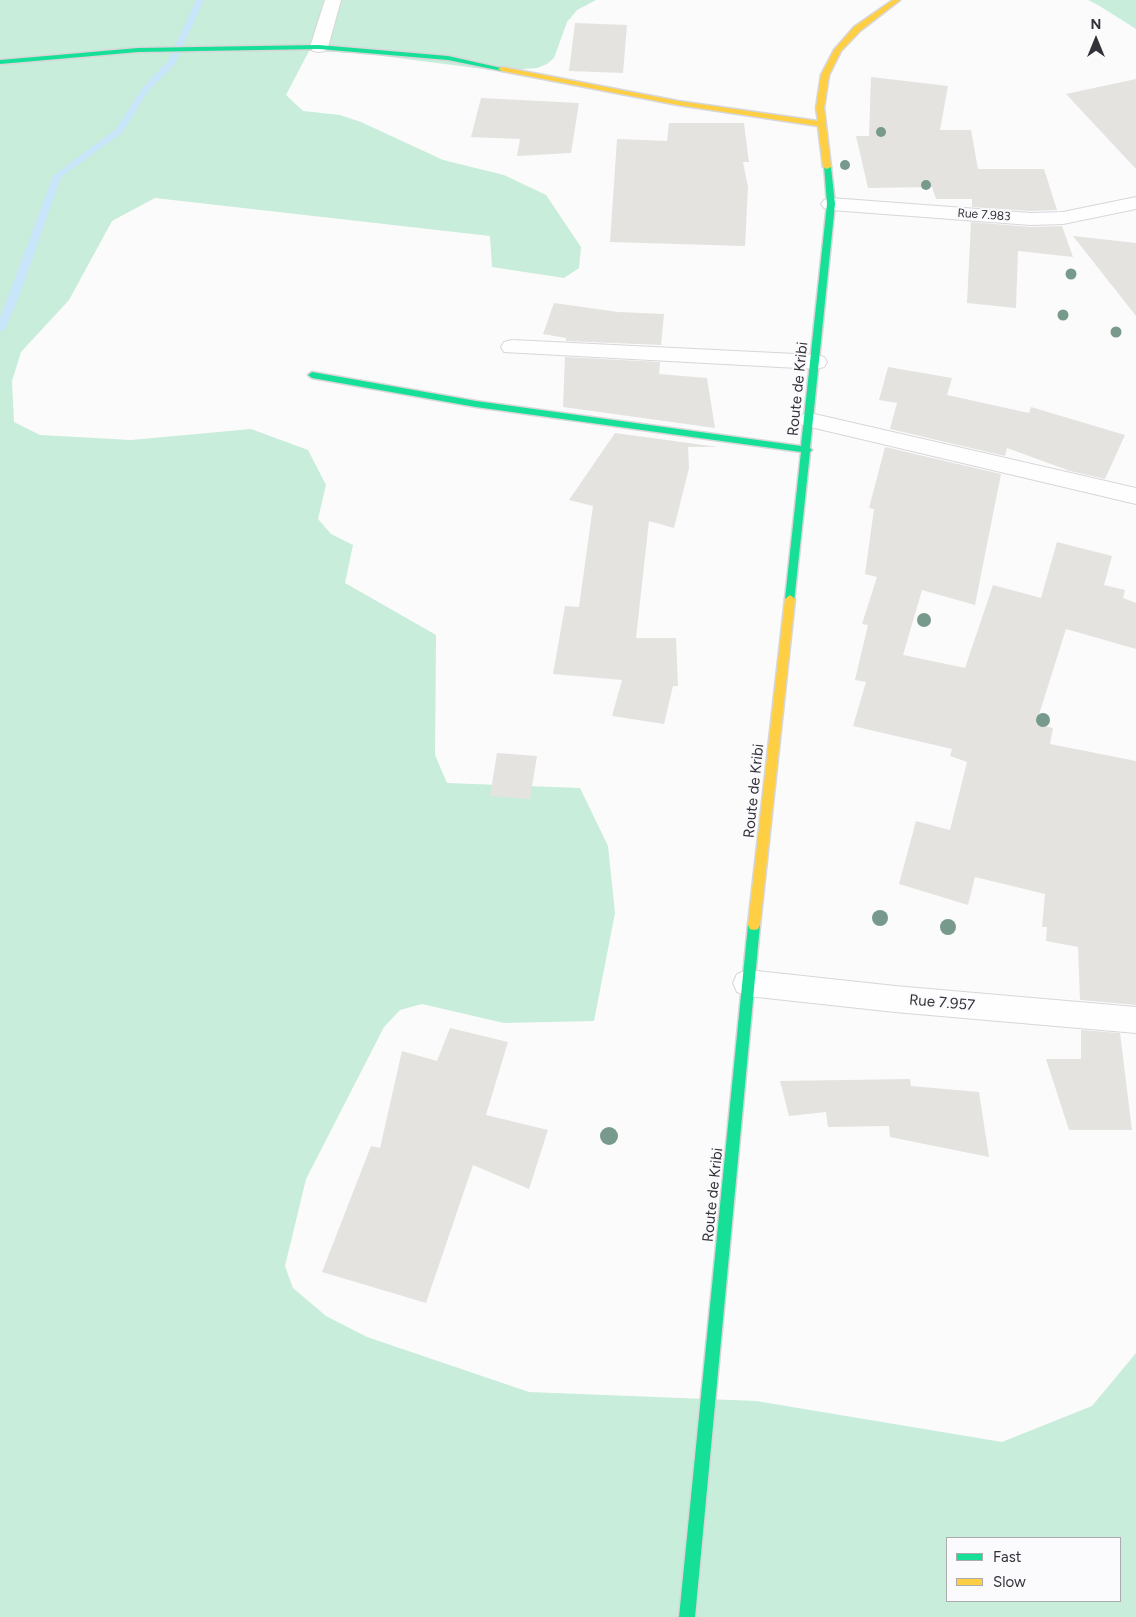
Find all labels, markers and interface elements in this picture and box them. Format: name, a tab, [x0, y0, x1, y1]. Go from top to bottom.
north arrow	[1071, 15, 1121, 65]
text: N	[1091, 16, 1101, 33]
street label: Rue 7.983	[957, 206, 1011, 224]
street label: Route de Kribi	[784, 341, 812, 437]
street label: Route de Kribi	[740, 743, 768, 839]
street label: Rue 7.957	[908, 991, 976, 1015]
street label: Route de Kribi	[699, 1147, 727, 1243]
legend	[946, 1537, 1121, 1602]
text: Fast	[993, 1548, 1021, 1566]
text: Slow	[993, 1573, 1026, 1591]

